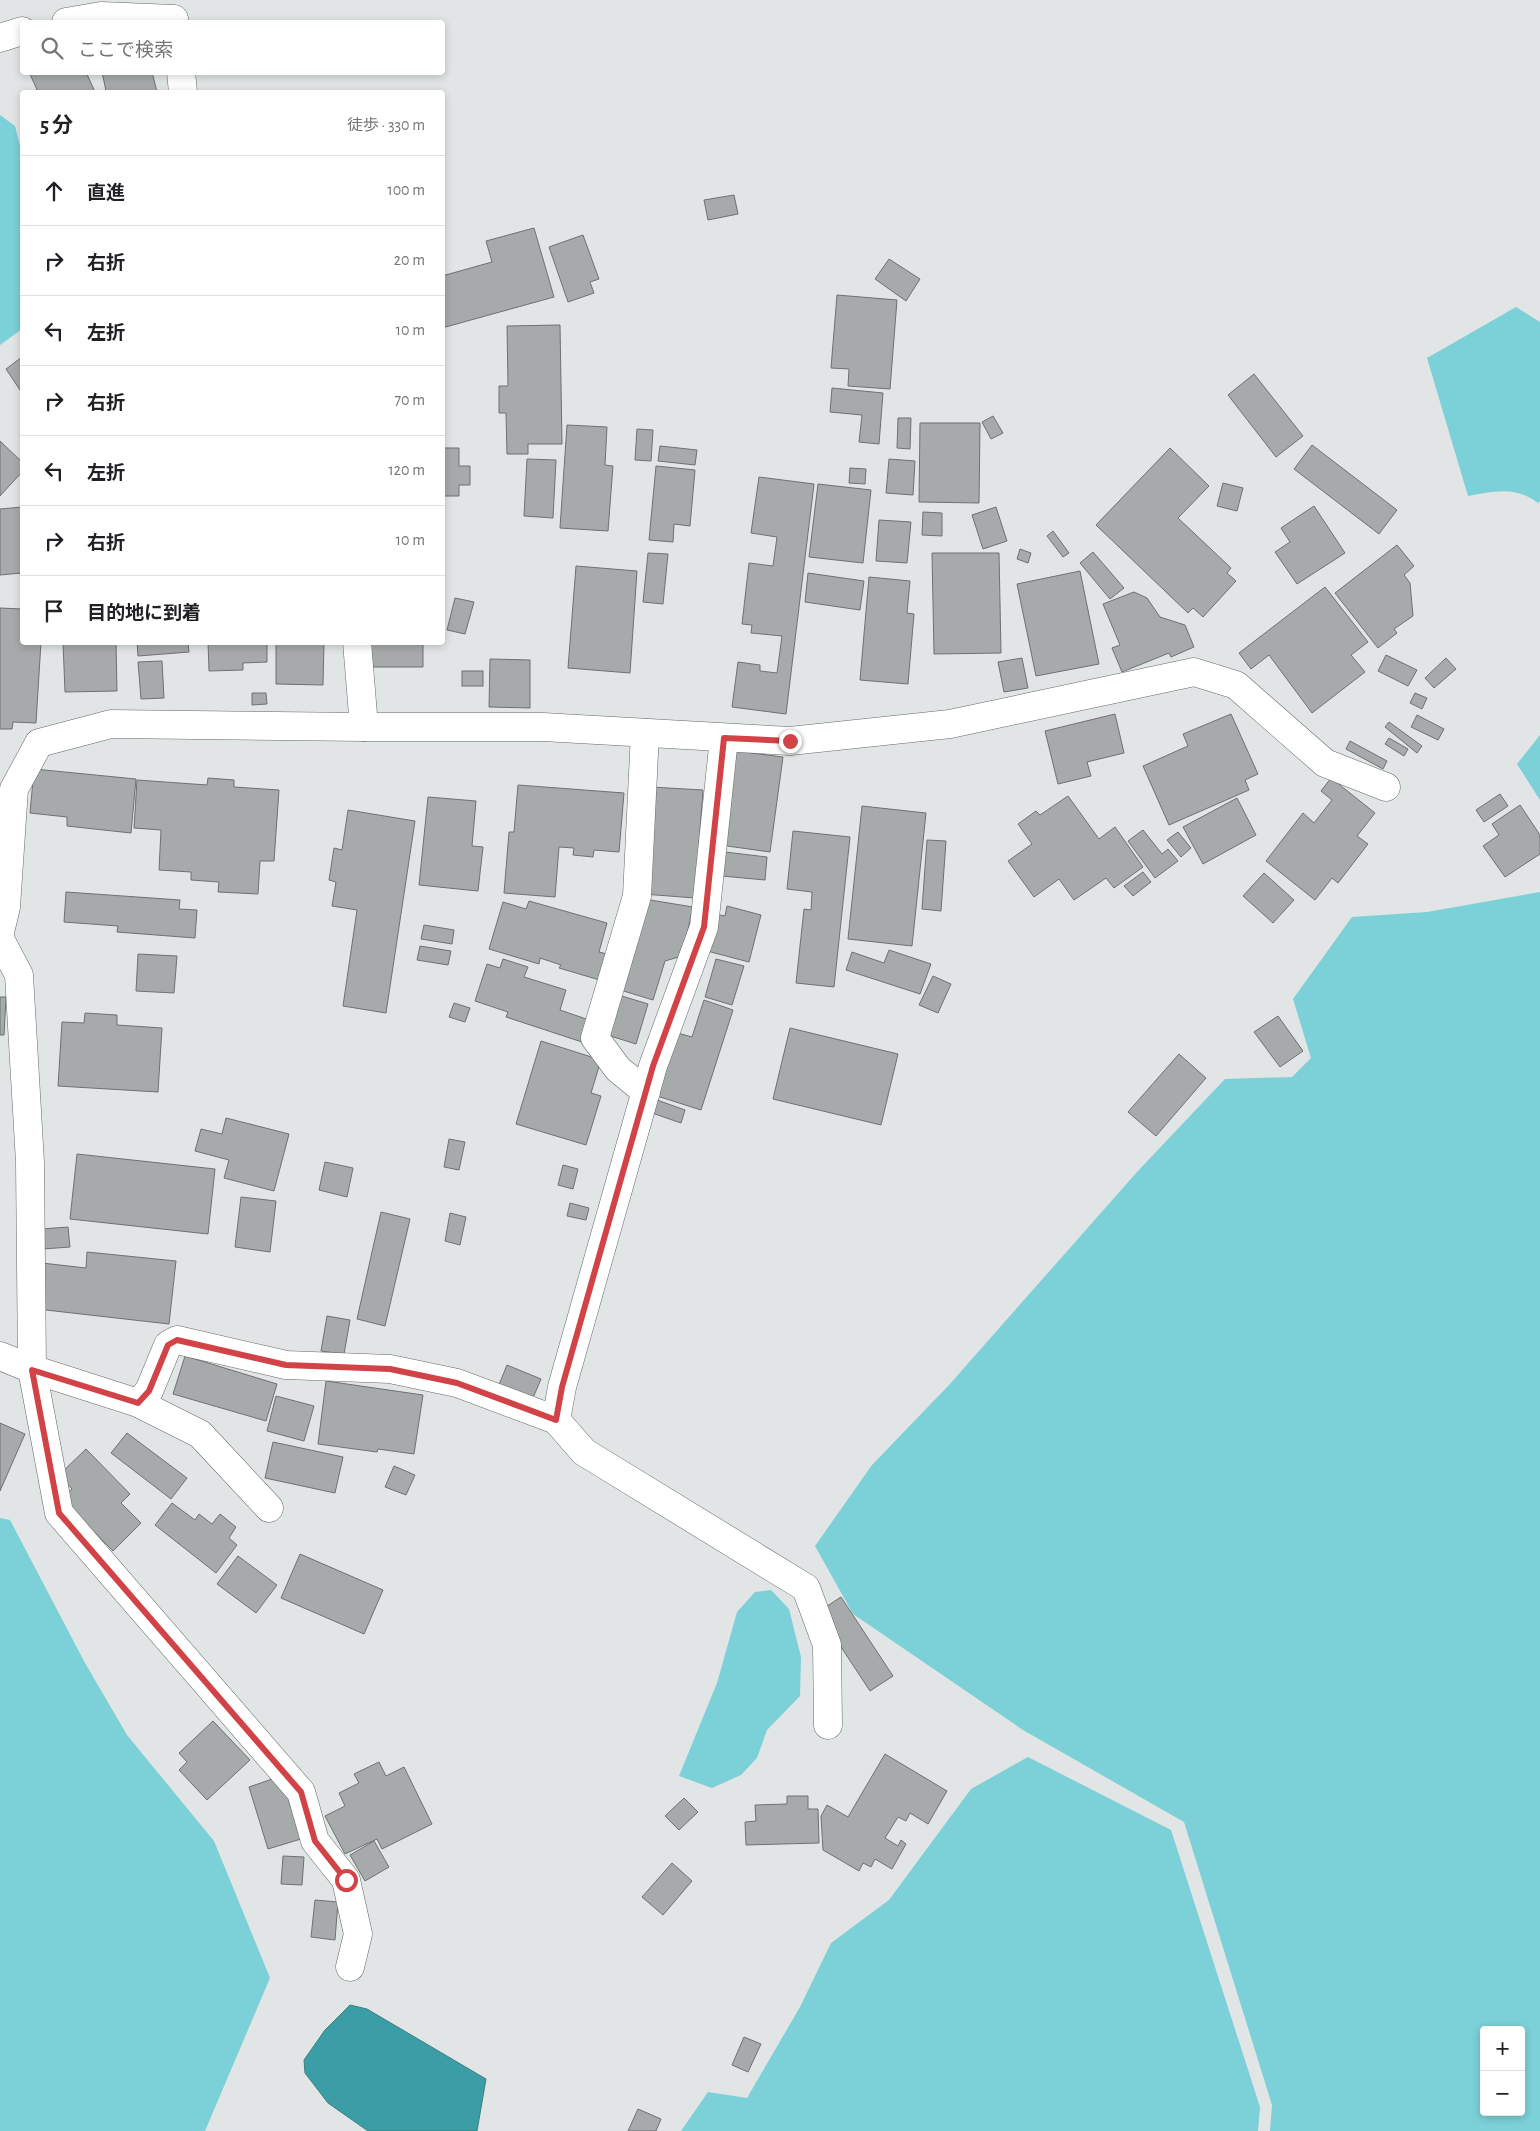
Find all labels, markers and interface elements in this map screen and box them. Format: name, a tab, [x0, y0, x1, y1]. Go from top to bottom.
search box	[20, 20, 445, 75]
icon: search	[38, 34, 66, 62]
text: ここで検索	[78, 41, 173, 60]
text: 5 分	[40, 115, 73, 136]
text: 徒歩 · 330 m	[347, 117, 425, 133]
icon: ahead	[40, 177, 68, 205]
text: 100 m	[387, 182, 425, 198]
text: 直進	[87, 184, 125, 203]
icon: right	[40, 247, 68, 275]
text: 20 m	[394, 252, 425, 268]
text: 右折	[87, 254, 125, 273]
icon: left	[40, 317, 68, 345]
text: 10 m	[396, 322, 425, 338]
text: 左折	[87, 324, 125, 343]
icon: right	[40, 387, 68, 415]
text: 70 m	[394, 392, 425, 408]
text: 右折	[87, 394, 125, 413]
icon: left	[40, 457, 68, 485]
text: 120 m	[388, 462, 425, 478]
text: 左折	[87, 464, 125, 483]
icon: right	[40, 527, 68, 555]
text: 10 m	[396, 532, 425, 548]
text: 右折	[87, 534, 125, 553]
icon: arrive	[40, 597, 68, 625]
text: 目的地に到着	[87, 604, 201, 623]
route end	[779, 730, 802, 753]
route start	[335, 1869, 358, 1892]
map controls	[1480, 2026, 1525, 2116]
button: +	[1480, 2026, 1525, 2071]
button: −	[1480, 2071, 1525, 2116]

